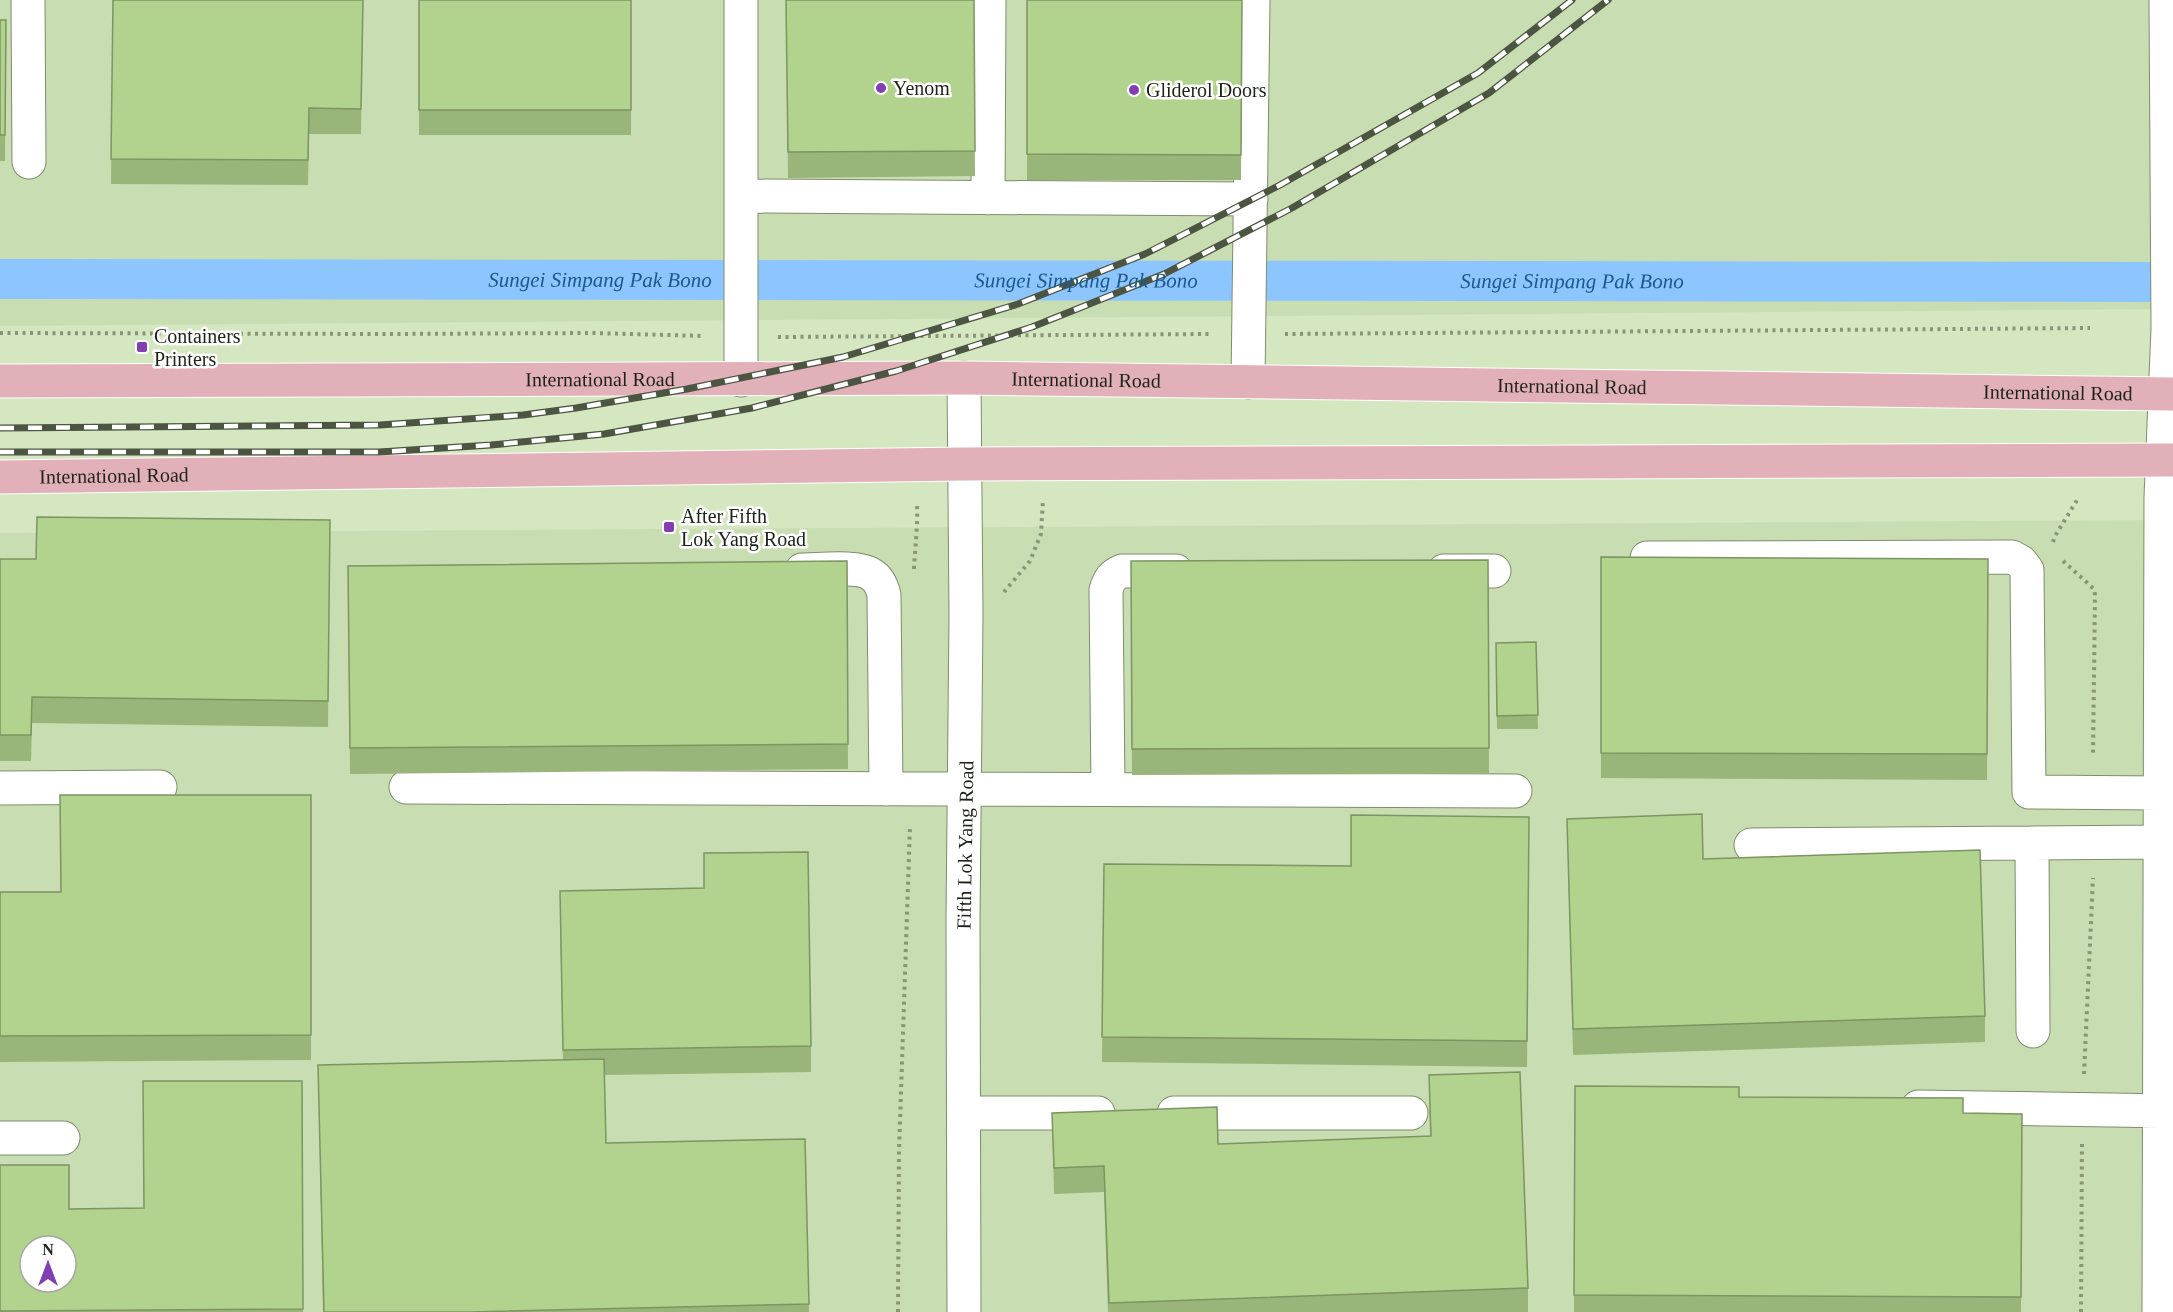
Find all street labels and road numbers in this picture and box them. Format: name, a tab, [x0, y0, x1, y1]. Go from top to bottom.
street label: International Road	[525, 368, 675, 390]
street label: International Road	[1011, 368, 1161, 392]
street label: International Road	[1497, 374, 1647, 398]
street label: International Road	[1983, 380, 2133, 404]
street label: International Road	[39, 463, 189, 487]
street label: Fifth Lok Yang Road	[953, 760, 978, 930]

